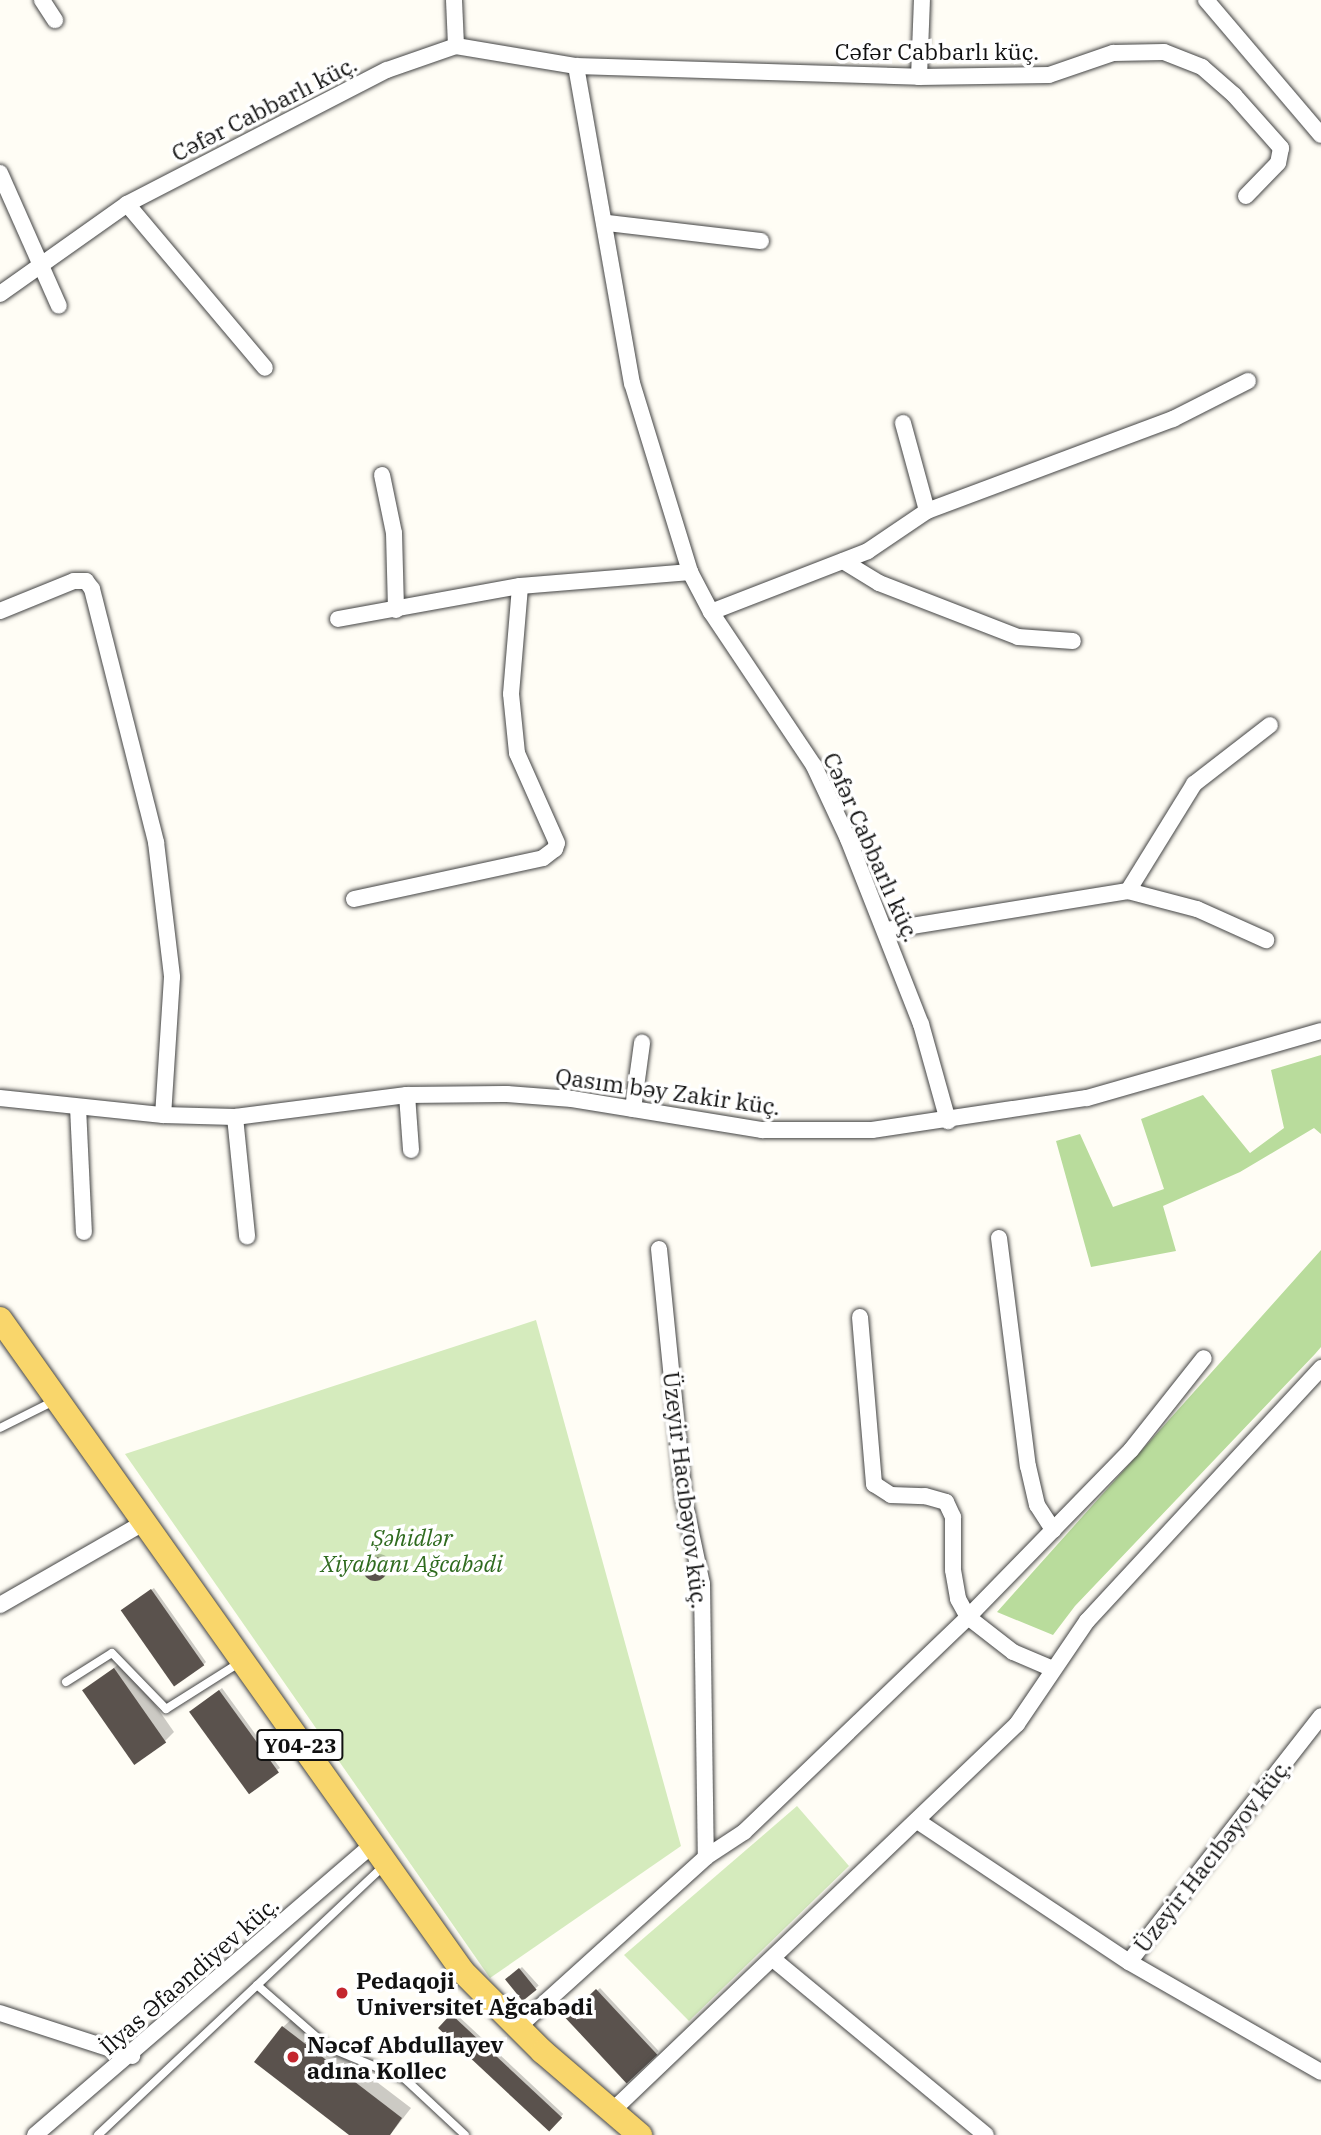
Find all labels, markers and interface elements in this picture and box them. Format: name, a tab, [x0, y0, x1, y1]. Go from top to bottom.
street label: Cəfər Cabbarlı küç.	[835, 37, 1039, 65]
street label: Cəfər Cabbarlı küç.	[167, 49, 361, 167]
street label: Cəfər Cabbarlı küç.	[818, 748, 926, 946]
street label: Qasım bəy Zakir küç.	[554, 1062, 782, 1120]
street label: Üzeyir Hacıbəyov küç.	[658, 1370, 714, 1610]
park label: Şəhidlər Xiyabanı Ağcabədi	[321, 1523, 503, 1577]
road number: Y04-23	[256, 1728, 344, 1762]
street label: Üzeyir Hacıbəyov küç.	[1128, 1752, 1296, 1958]
street label: İlyas Əfaəndiyev küç.	[94, 1890, 284, 2060]
place label: Pedaqoji Universitet Ağcabədi	[356, 1966, 593, 2020]
marker: Pedaqoji Universitet Ağcabədi	[334, 1985, 350, 2001]
place label: Nəcəf Abdullayev adına Kollec	[307, 2030, 503, 2084]
marker: Nəcəf Abdullayev adına Kollec	[285, 2049, 301, 2065]

